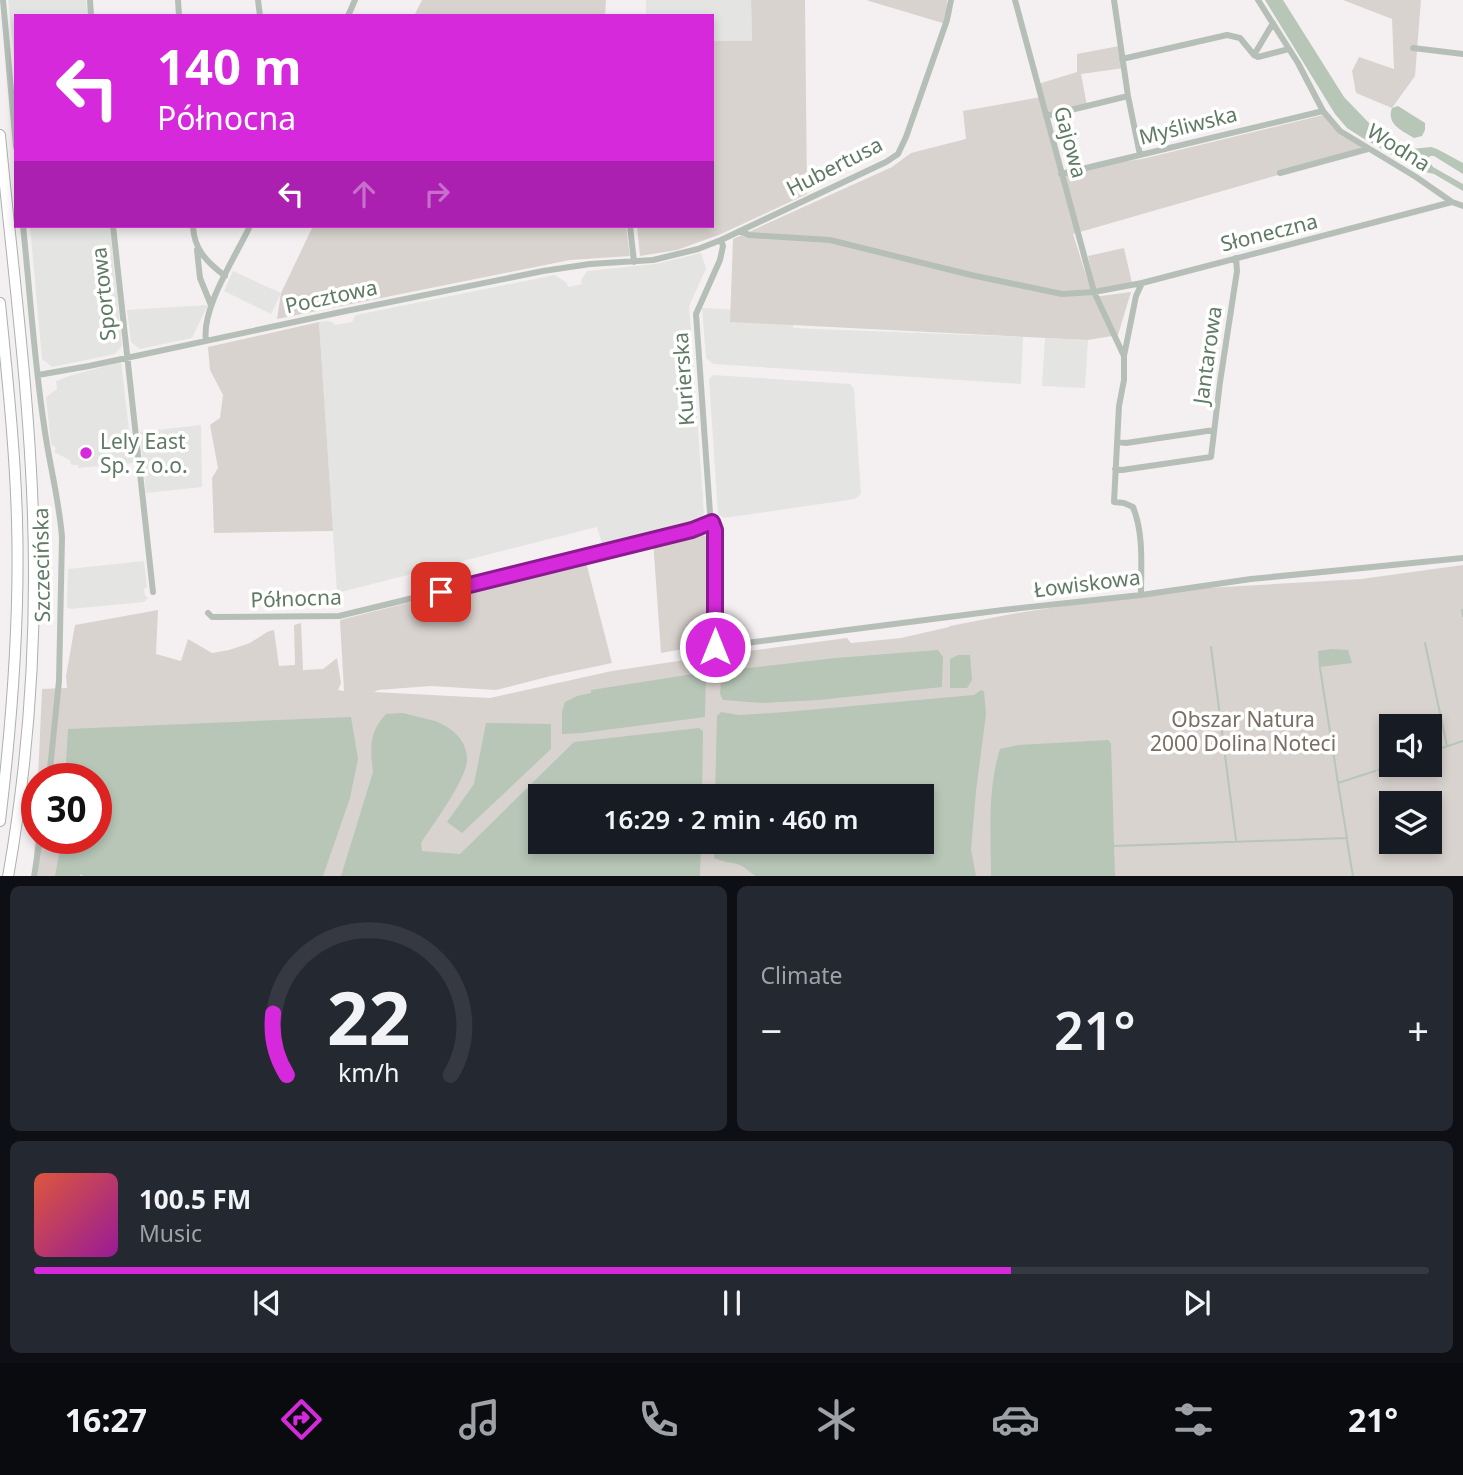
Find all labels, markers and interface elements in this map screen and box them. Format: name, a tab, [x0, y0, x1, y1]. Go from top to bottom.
text: 140 m	[157, 33, 302, 99]
icon: left	[42, 42, 133, 133]
text: Północna	[157, 96, 296, 139]
street label: Myśliwska	[1136, 99, 1240, 151]
street label: Gajowa	[1048, 103, 1094, 181]
street label: Wodna	[1362, 117, 1436, 177]
street label: Hubertusa	[781, 130, 887, 202]
icon: left	[272, 175, 310, 213]
icon: ahead	[345, 175, 383, 213]
icon: right	[418, 175, 456, 213]
street label: Słoneczna	[1217, 206, 1321, 258]
street label: Sportowa	[84, 246, 122, 342]
street label: Pocztowa	[282, 273, 380, 319]
street label: Jantarowa	[1186, 304, 1228, 408]
street label: Kurierska	[666, 331, 700, 427]
place label: Lely East Sp. z o.o.	[100, 427, 188, 479]
marker: Lely East Sp. z o.o.	[78, 445, 94, 461]
street label: Szczecińska	[26, 507, 56, 623]
pin	[411, 562, 471, 622]
street label: Łowiskowa	[1032, 563, 1142, 603]
icon: arrive	[422, 573, 460, 611]
street label: Północna	[250, 582, 342, 614]
position arrow	[678, 610, 752, 684]
park label: Obszar Natura 2000 Dolina Noteci	[1150, 705, 1336, 757]
map controls	[1379, 714, 1442, 854]
button: sound	[1379, 714, 1442, 777]
speed limit sign: 30	[21, 763, 112, 854]
button: layers	[1379, 791, 1442, 854]
text: 16:29 · 2 min · 460 m	[604, 801, 858, 837]
text: Climate	[761, 959, 843, 991]
text: 22	[327, 967, 410, 1066]
text: 21°	[1054, 994, 1136, 1065]
text: −	[761, 1004, 782, 1056]
text: +	[1407, 1004, 1429, 1056]
text: km/h	[337, 1054, 399, 1088]
text: 100.5 FM	[139, 1181, 251, 1217]
text: Music	[139, 1217, 202, 1249]
icon: previous	[248, 1284, 286, 1322]
icon: pause	[713, 1284, 751, 1322]
icon: next	[1178, 1284, 1216, 1322]
icon: directions	[277, 1395, 326, 1444]
icon: music	[455, 1395, 504, 1444]
icon: phone	[634, 1395, 683, 1444]
icon: climate	[812, 1395, 861, 1444]
icon: car	[991, 1395, 1040, 1444]
icon: filters	[1169, 1395, 1218, 1444]
text: 16:27	[65, 1398, 147, 1441]
text: 21°	[1348, 1398, 1398, 1441]

